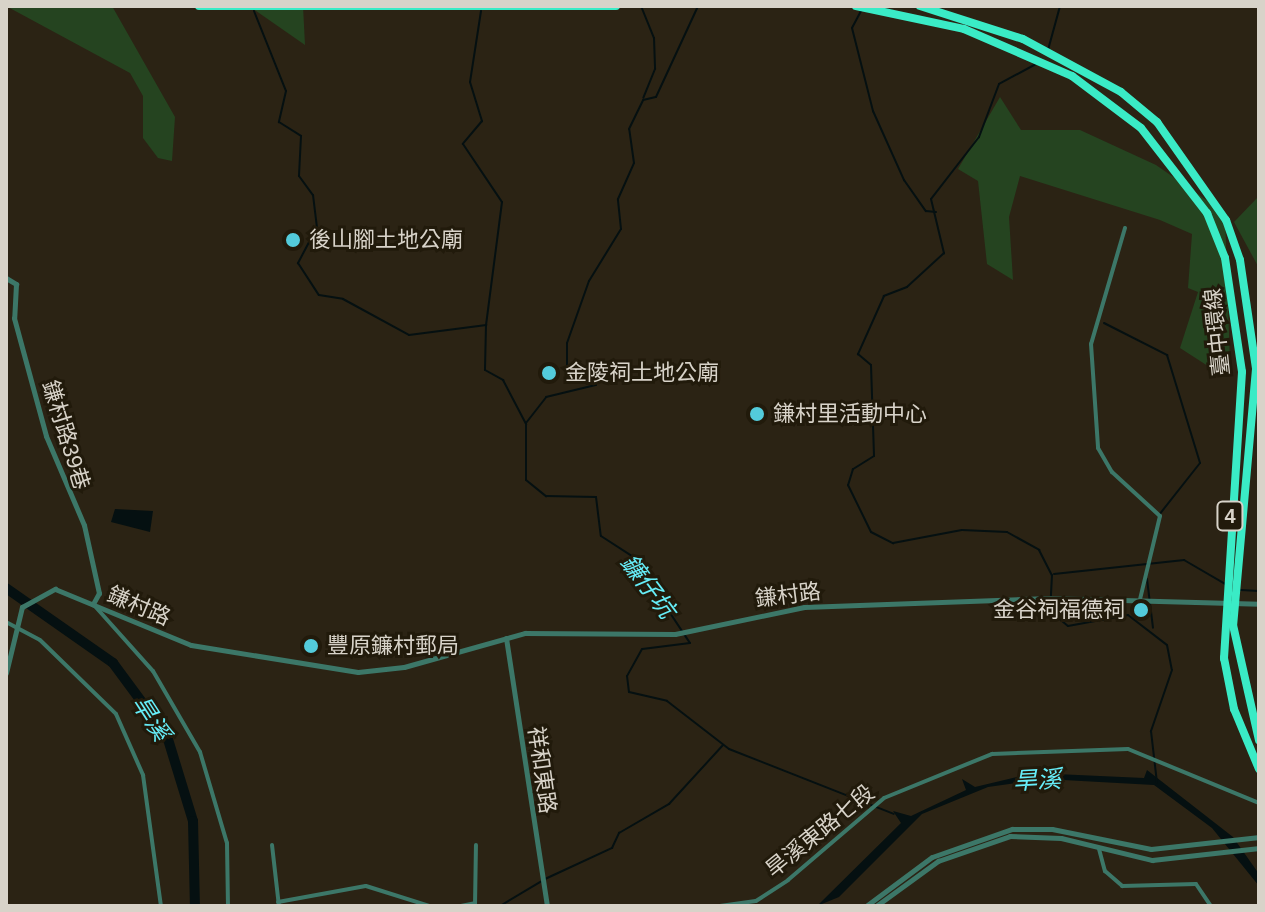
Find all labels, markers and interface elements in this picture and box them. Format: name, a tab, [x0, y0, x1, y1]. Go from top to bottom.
place label: 後山腳土地公廟	[309, 227, 463, 253]
marker: 後山腳土地公廟	[284, 231, 302, 249]
street label: 臺中環線	[1199, 287, 1235, 377]
place label: 金陵祠土地公廟	[565, 360, 719, 386]
marker: 金陵祠土地公廟	[540, 364, 558, 382]
street label: 鎌村路39巷	[37, 377, 95, 493]
place label: 鎌村里活動中心	[773, 401, 927, 427]
marker: 鎌村里活動中心	[748, 405, 766, 423]
road number: 4	[1216, 500, 1244, 532]
water label: 鐮仔坑	[615, 549, 681, 623]
street label: 鎌村路	[754, 578, 822, 612]
street label: 鎌村路	[103, 581, 175, 631]
place label: 金谷祠福德祠	[993, 597, 1125, 623]
marker: 金谷祠福德祠	[1132, 601, 1150, 619]
place label: 豐原鐮村郵局	[327, 633, 459, 659]
marker: 豐原鐮村郵局	[302, 637, 320, 655]
water label: 旱溪	[126, 690, 176, 746]
street label: 祥和東路	[523, 725, 561, 815]
water label: 旱溪	[1012, 764, 1062, 796]
street label: 旱溪東路七段	[760, 779, 880, 883]

